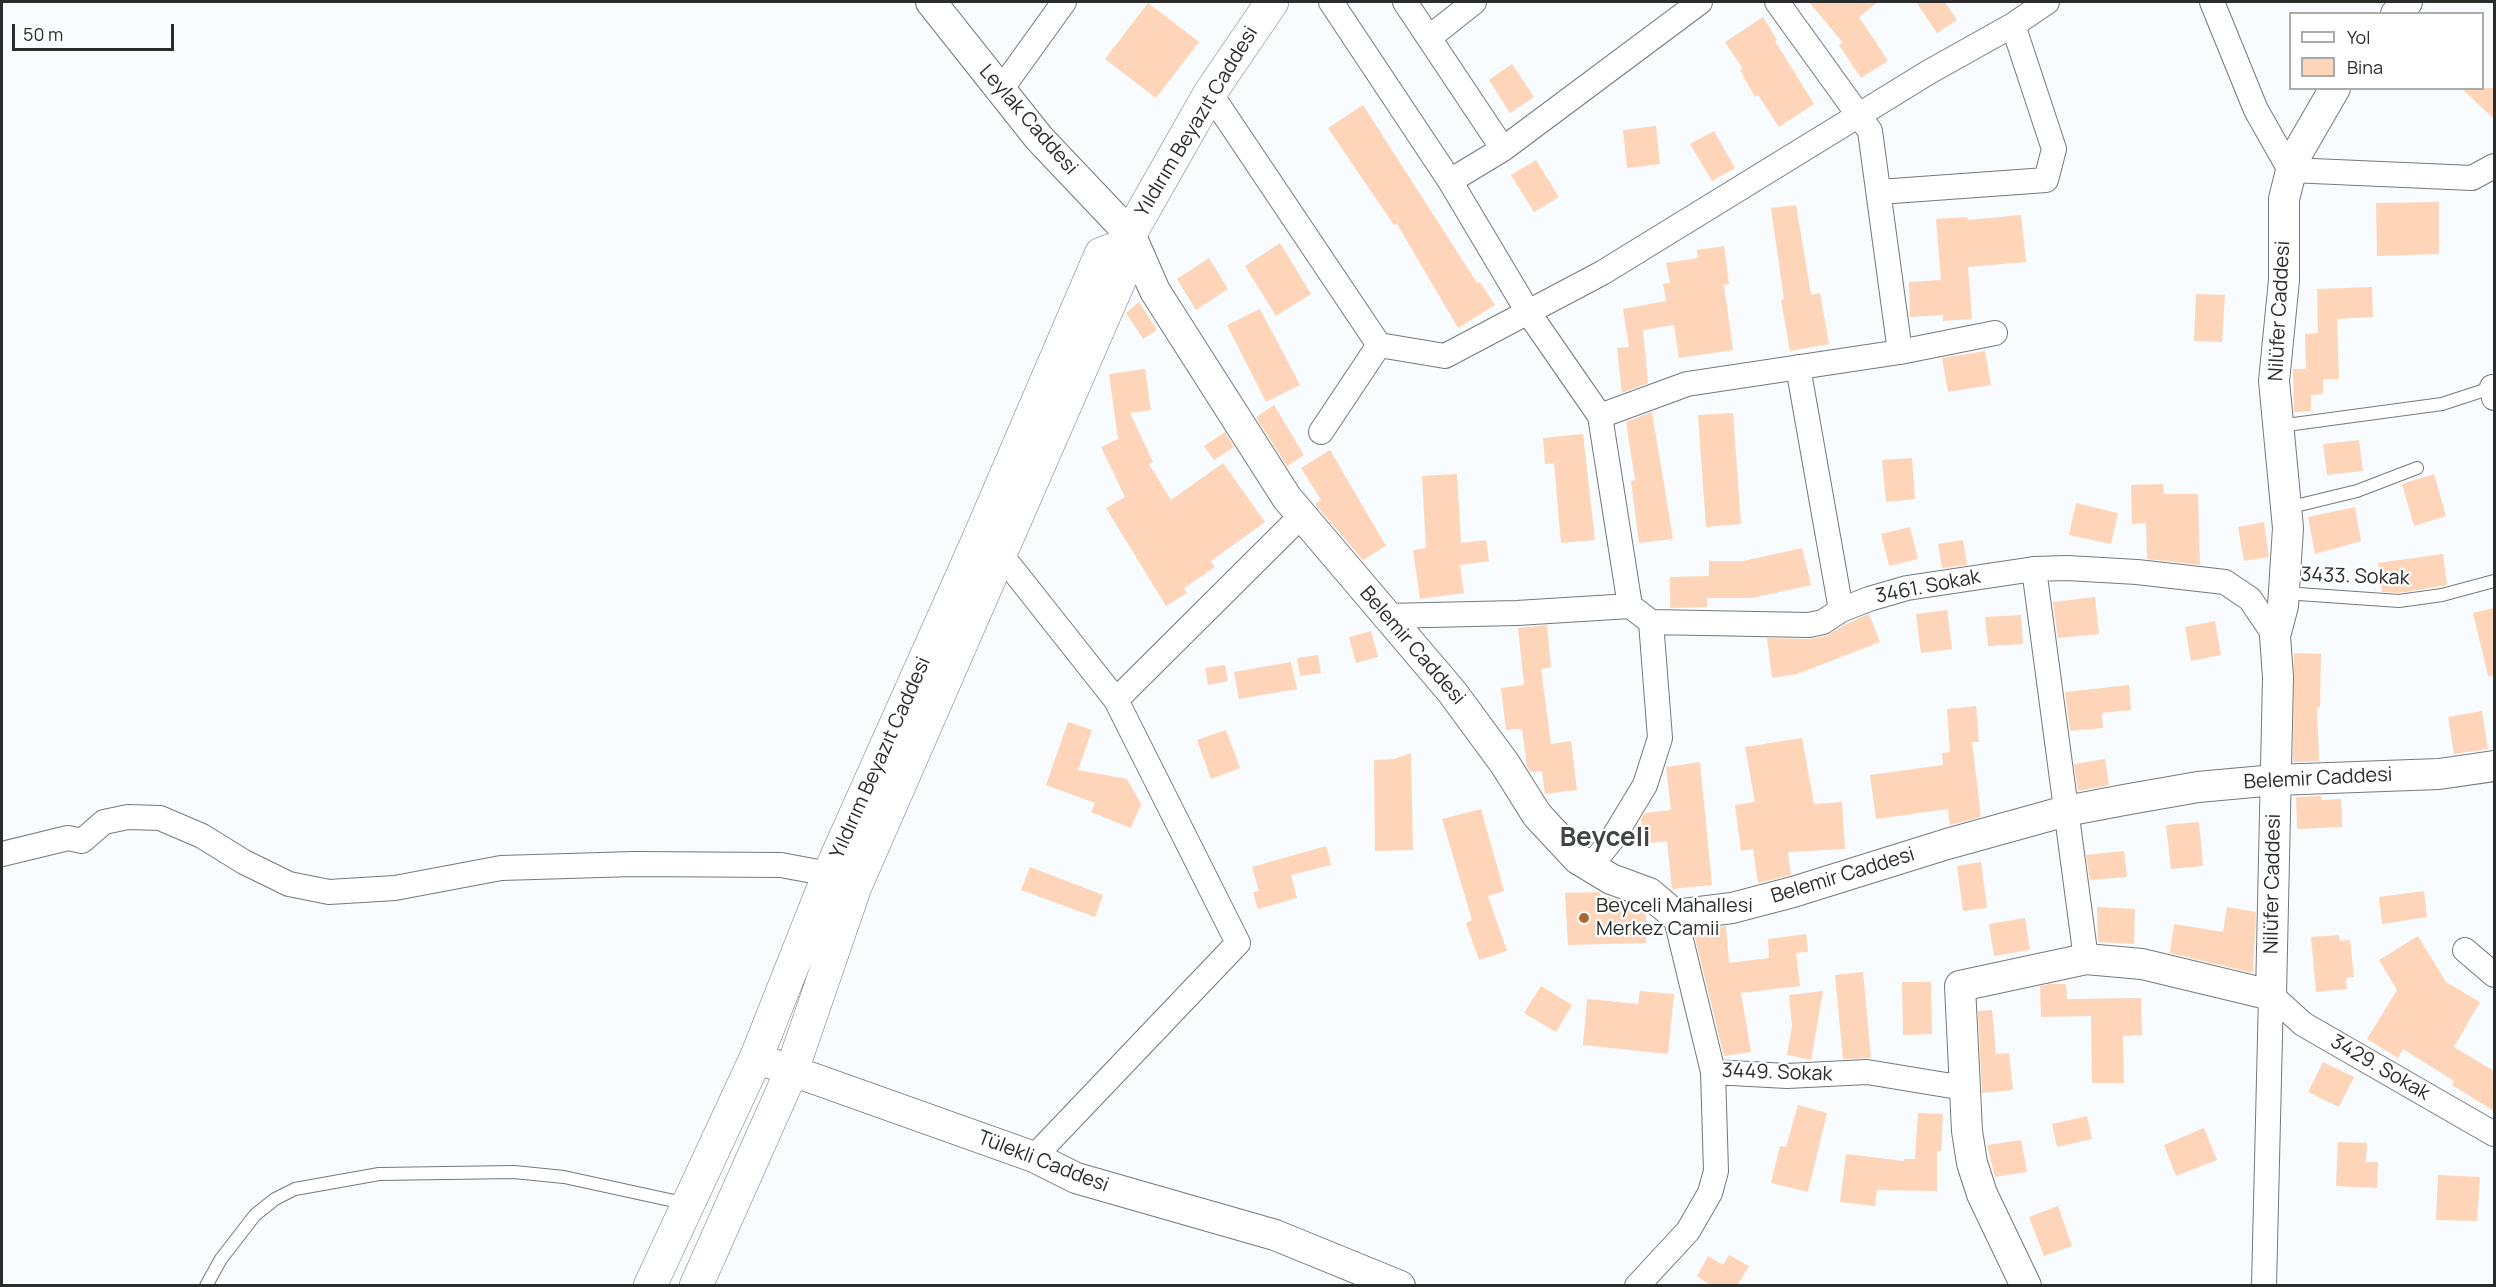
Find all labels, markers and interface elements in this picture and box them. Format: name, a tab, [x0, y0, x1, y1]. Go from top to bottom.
scale bar	[15, 12, 177, 50]
legend	[2289, 12, 2484, 90]
text: 50 m	[23, 22, 63, 46]
street label: Yıldırım Beyazıt Caddesi	[1131, 22, 1263, 222]
text: Yol	[2347, 25, 2370, 49]
text: Bina	[2347, 55, 2383, 79]
street label: Leylak Caddesi	[974, 60, 1082, 180]
street label: Nilüfer Caddesi	[2264, 240, 2296, 382]
street label: 3433. Sokak	[2300, 563, 2410, 591]
street label: 3461. Sokak	[1874, 565, 1982, 609]
street label: Belemir Caddesi	[1354, 582, 1470, 710]
street label: Yıldırım Beyazıt Caddesi	[826, 654, 936, 862]
street label: Belemir Caddesi	[2243, 763, 2393, 795]
street label: Nilüfer Caddesi	[2260, 814, 2286, 954]
district label: Beyceli	[1560, 823, 1650, 855]
street label: Belemir Caddesi	[1768, 843, 1918, 909]
place label: Beyceli Mahallesi Merkez Camii	[1596, 894, 1753, 941]
marker: Beyceli Mahallesi Merkez Camii	[1577, 911, 1591, 925]
street label: 3429. Sokak	[2326, 1030, 2434, 1106]
street label: 3449. Sokak	[1721, 1059, 1833, 1087]
street label: Tülekli Caddesi	[974, 1126, 1112, 1198]

